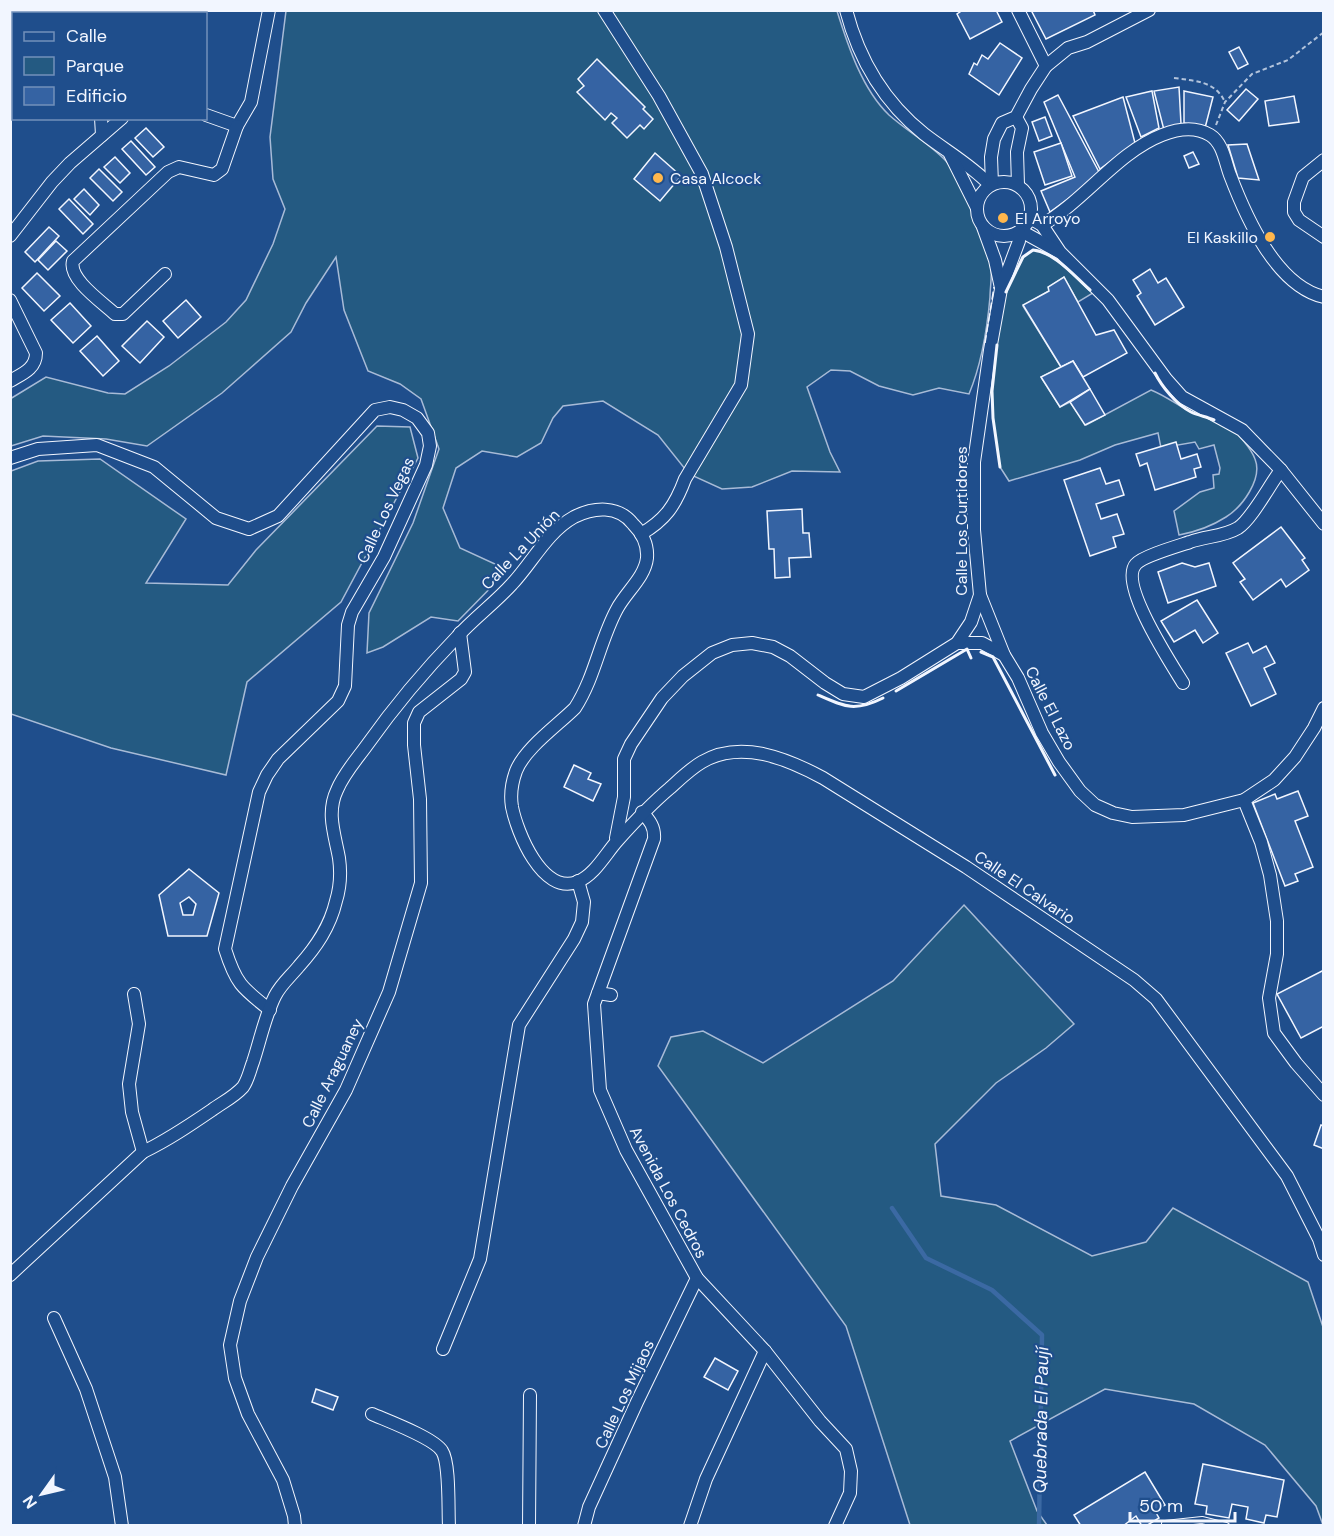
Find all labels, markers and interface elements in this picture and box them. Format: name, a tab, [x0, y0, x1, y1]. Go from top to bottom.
legend	[12, 12, 207, 120]
text: Calle	[66, 24, 107, 48]
text: Parque	[66, 54, 124, 78]
text: Edificio	[66, 84, 127, 108]
place label: Casa Alcock	[670, 168, 761, 189]
marker: Casa Alcock	[651, 171, 665, 185]
place label: El Arroyo	[1015, 208, 1081, 229]
marker: El Arroyo	[996, 211, 1010, 225]
place label: El Kaskillo	[1187, 227, 1258, 248]
marker: El Kaskillo	[1263, 230, 1277, 244]
street label: Calle Los Curtidores	[951, 446, 972, 596]
street label: Calle Los Vegas	[352, 454, 419, 567]
street label: Calle La Unión	[477, 505, 564, 594]
street label: Calle El Lazo	[1020, 663, 1081, 754]
street label: Calle El Calvario	[970, 846, 1079, 929]
street label: Calle Araguaney	[297, 1015, 368, 1132]
street label: Avenida Los Cedros	[625, 1123, 712, 1262]
street label: Calle Los Mijaos	[590, 1336, 659, 1452]
water label: Quebrada El Paují	[1028, 1344, 1054, 1494]
north arrow	[12, 1464, 72, 1524]
scale bar	[1130, 1485, 1235, 1523]
text: N	[18, 1491, 42, 1513]
text: 50 m	[1139, 1494, 1183, 1518]

